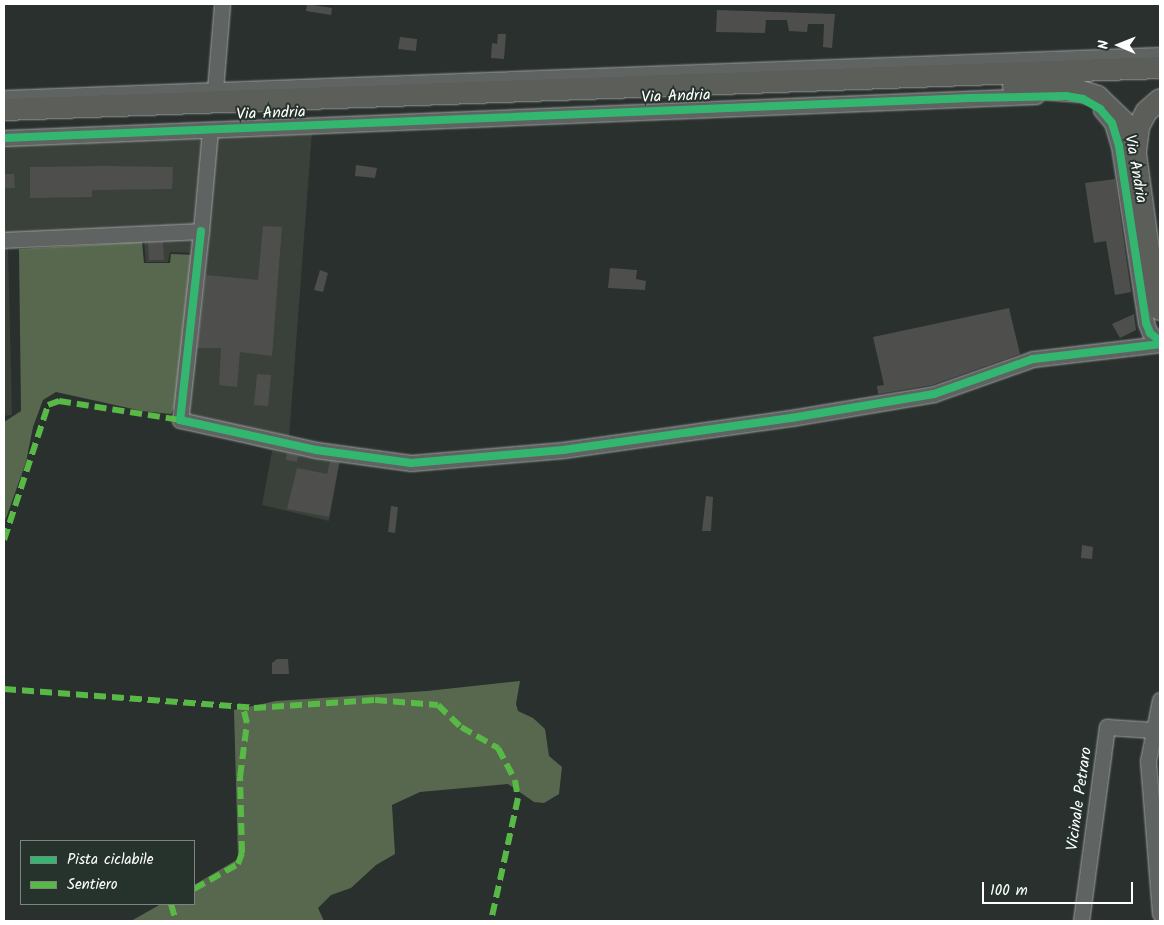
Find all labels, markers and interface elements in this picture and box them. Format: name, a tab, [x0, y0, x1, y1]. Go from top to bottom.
north arrow	[1094, 20, 1144, 70]
text: N	[1093, 40, 1115, 49]
street label: Via Andria	[641, 86, 711, 108]
street label: Via Andria	[236, 103, 306, 125]
street label: Via Andria	[1120, 133, 1150, 205]
street label: Vicinale Petraro	[1063, 746, 1097, 852]
legend	[20, 840, 195, 905]
text: Pista ciclabile	[67, 848, 153, 872]
scale bar	[984, 872, 1135, 904]
text: Sentiero	[67, 873, 118, 897]
text: 100 m	[990, 879, 1028, 903]

